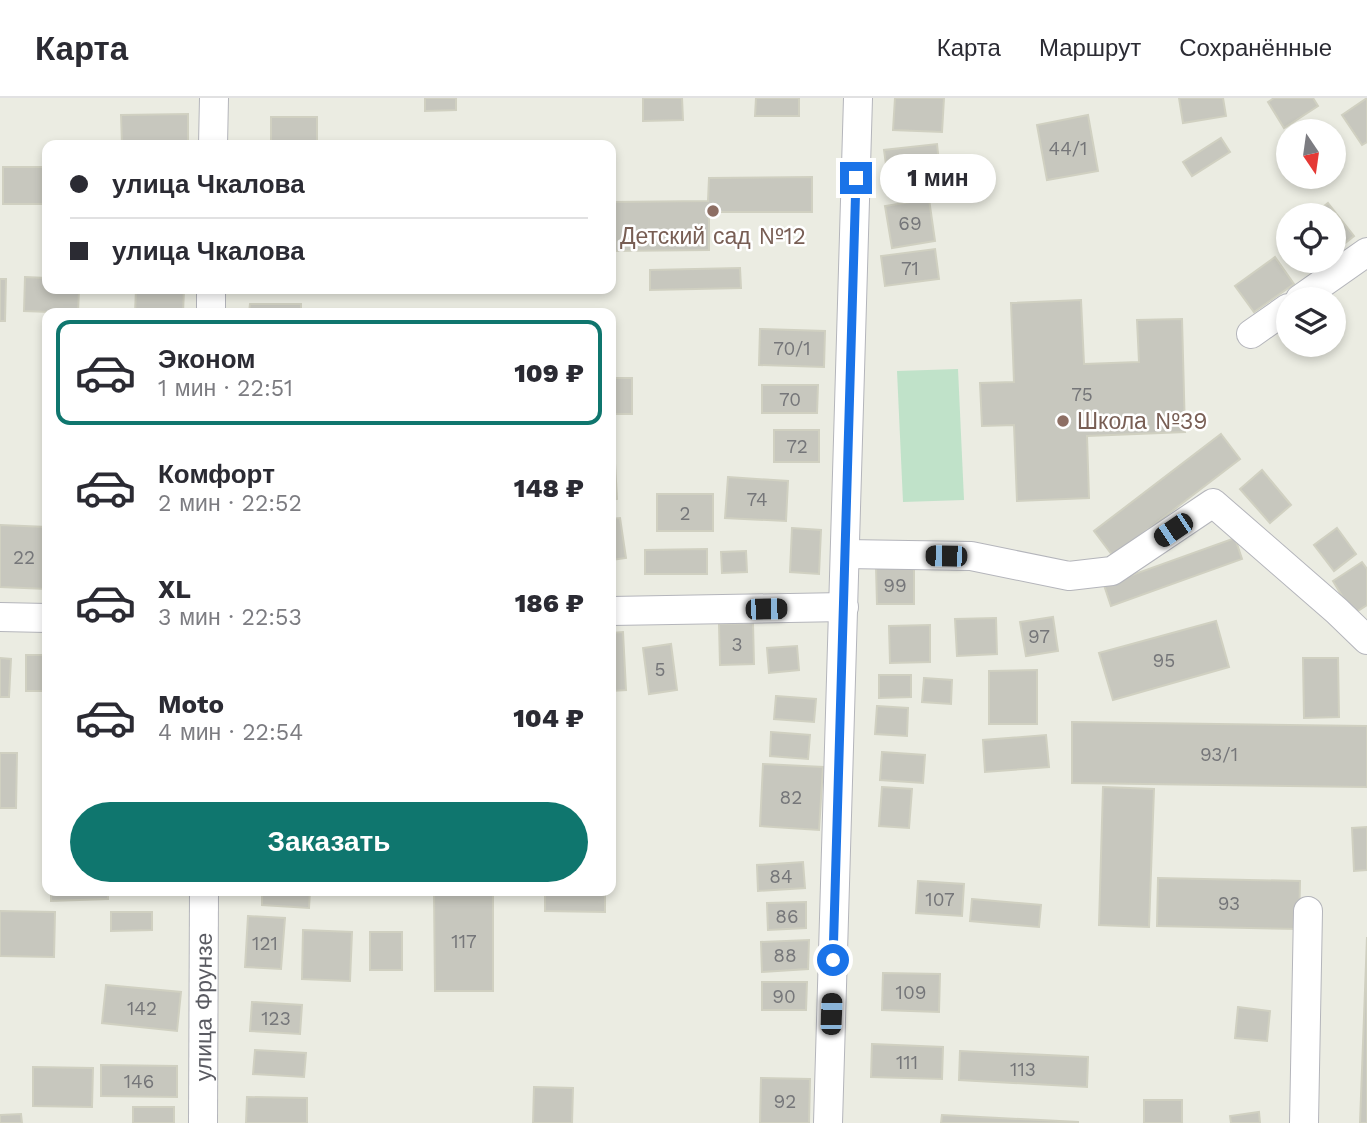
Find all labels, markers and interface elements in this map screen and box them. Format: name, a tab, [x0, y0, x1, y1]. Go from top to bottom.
text: Карта	[35, 29, 128, 68]
text: Карта	[937, 34, 1001, 62]
text: Маршрут	[1039, 34, 1141, 62]
text: Сохранённые	[1179, 34, 1332, 62]
north arrow	[1276, 119, 1346, 189]
map controls	[1276, 119, 1346, 357]
house number: 44/1	[1049, 137, 1087, 160]
callout: 1 мин	[880, 154, 996, 202]
route end	[840, 162, 872, 194]
text: 1 мин	[907, 165, 969, 192]
text: улица Чкалова	[112, 169, 305, 199]
marker: Детский сад №12	[705, 203, 721, 219]
button: locate	[1276, 203, 1346, 273]
house number: 69	[898, 212, 922, 235]
place label: Детский сад №12	[620, 223, 806, 250]
text: улица Чкалова	[112, 236, 305, 266]
house number: 71	[901, 257, 919, 280]
button: layers	[1276, 287, 1346, 357]
house number: 70/1	[773, 337, 811, 360]
icon: car	[74, 341, 137, 404]
text: Эконом	[158, 344, 256, 374]
text: 109 ₽	[514, 358, 584, 388]
text: 1 мин · 22:51	[158, 375, 293, 402]
house number: 75	[1071, 383, 1093, 406]
house number: 70	[779, 388, 801, 411]
place label: Школа №39	[1077, 408, 1208, 435]
marker: Школа №39	[1055, 413, 1071, 429]
house number: 72	[786, 435, 808, 458]
icon: car	[74, 456, 137, 519]
text: Комфорт	[158, 459, 275, 489]
text: 148 ₽	[514, 473, 584, 503]
house number: 74	[747, 488, 768, 511]
text: 2 мин · 22:52	[158, 490, 302, 517]
house number: 2	[679, 502, 691, 525]
car	[1150, 510, 1197, 550]
car	[925, 545, 968, 567]
house number: 22	[13, 546, 35, 569]
icon: car	[74, 571, 137, 634]
text: XL	[158, 574, 191, 604]
house number: 99	[883, 574, 907, 597]
text: 186 ₽	[515, 588, 584, 618]
car	[745, 598, 788, 620]
text: 3 мин · 22:53	[158, 604, 302, 631]
house number: 97	[1028, 625, 1050, 648]
house number: 3	[731, 633, 743, 656]
house number: 95	[1153, 649, 1175, 672]
house number: 5	[654, 658, 666, 681]
icon: car	[74, 686, 137, 749]
text: Moto	[158, 689, 224, 719]
text: 104 ₽	[513, 703, 584, 733]
text: 4 мин · 22:54	[158, 719, 303, 746]
house number: 93/1	[1200, 743, 1238, 766]
house number: 82	[780, 786, 802, 809]
button: Заказать	[70, 802, 588, 882]
house number: 84	[769, 865, 793, 888]
house number: 107	[925, 888, 955, 911]
house number: 93	[1218, 892, 1240, 915]
house number: 86	[775, 905, 799, 928]
house number: 117	[451, 930, 477, 953]
house number: 121	[252, 932, 278, 955]
street label: улица Фрунзе	[190, 933, 218, 1081]
house number: 88	[773, 944, 797, 967]
route start	[817, 944, 849, 976]
house number: 109	[896, 981, 926, 1004]
house number: 90	[772, 985, 796, 1008]
car	[820, 993, 843, 1035]
house number: 142	[127, 997, 157, 1020]
house number: 123	[261, 1007, 291, 1030]
house number: 111	[896, 1051, 918, 1074]
house number: 113	[1010, 1058, 1036, 1081]
house number: 146	[124, 1070, 154, 1093]
house number: 92	[774, 1090, 796, 1113]

